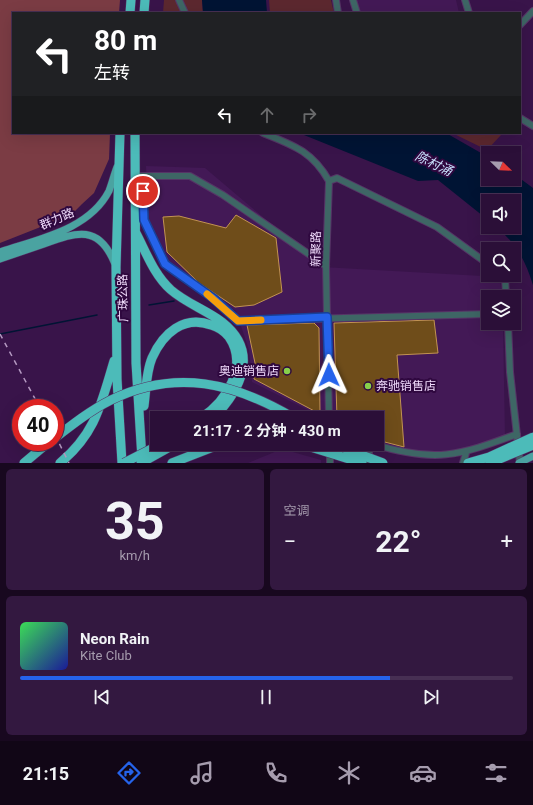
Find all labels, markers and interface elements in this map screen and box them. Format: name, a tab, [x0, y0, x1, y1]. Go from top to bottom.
text: 80 m	[94, 24, 157, 57]
icon: left	[28, 28, 80, 80]
text: 左转	[94, 62, 130, 83]
icon: left	[214, 104, 236, 126]
icon: ahead	[256, 104, 278, 126]
icon: right	[298, 104, 320, 126]
north arrow	[481, 146, 521, 186]
map controls	[481, 146, 521, 330]
water label: 陈村涌	[413, 148, 456, 180]
pin	[126, 174, 160, 208]
icon: arrive	[132, 180, 154, 202]
button: sound	[481, 194, 521, 234]
street label: 群力路	[38, 206, 76, 232]
street label: 新聚路	[309, 231, 323, 267]
button: search	[481, 242, 521, 282]
street label: 广珠公路	[116, 274, 130, 322]
button: layers	[481, 290, 521, 330]
position arrow	[308, 354, 350, 396]
place label: 奥迪销售店	[219, 364, 279, 378]
marker: 奥迪销售店	[282, 366, 292, 376]
place label: 奔驰销售店	[376, 379, 436, 393]
marker: 奔驰销售店	[363, 381, 373, 391]
speed limit sign: 40	[12, 399, 64, 451]
text: 21:17 · 2 分钟 · 430 m	[193, 422, 341, 440]
text: 35	[105, 491, 165, 552]
text: 空调	[284, 503, 310, 518]
text: 22°	[375, 524, 421, 559]
text: −	[284, 529, 296, 554]
text: +	[501, 529, 513, 554]
text: km/h	[119, 548, 150, 563]
text: Neon Rain	[80, 630, 149, 648]
text: Kite Club	[80, 648, 132, 663]
icon: previous	[91, 686, 113, 708]
icon: pause	[255, 686, 277, 708]
icon: next	[420, 686, 442, 708]
icon: directions	[115, 759, 143, 787]
icon: music	[188, 759, 216, 787]
icon: phone	[262, 759, 290, 787]
icon: climate	[335, 759, 363, 787]
icon: car	[409, 759, 437, 787]
icon: filters	[482, 759, 510, 787]
text: 21:15	[23, 763, 69, 784]

